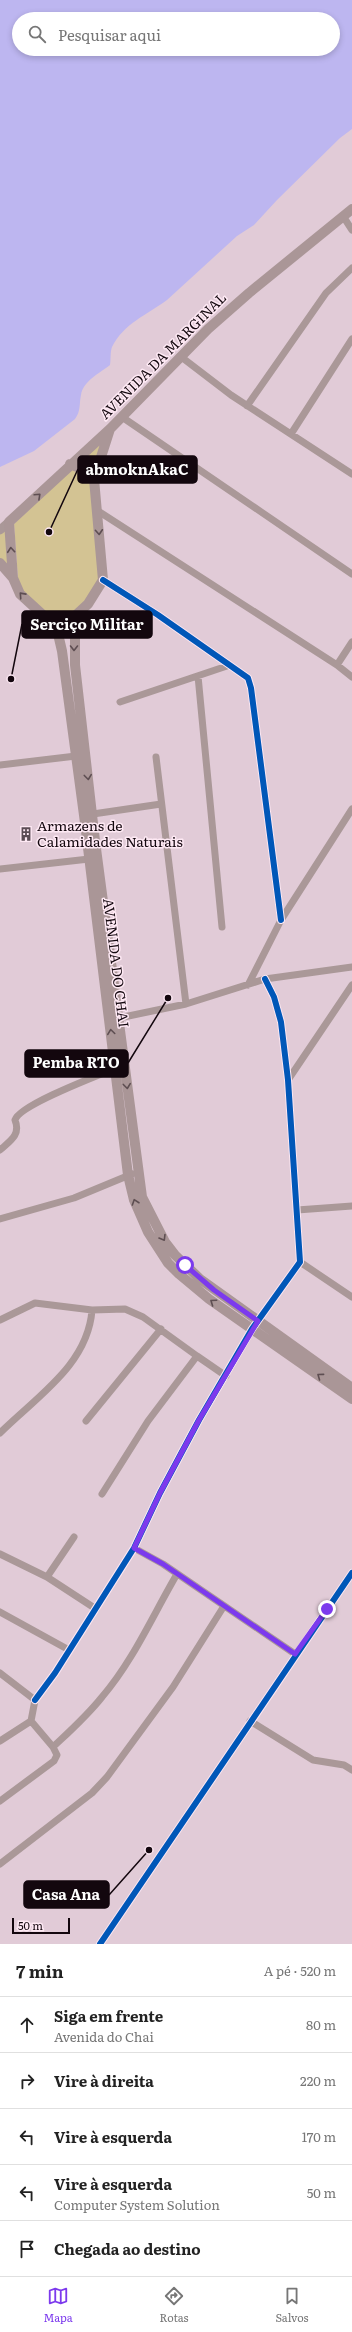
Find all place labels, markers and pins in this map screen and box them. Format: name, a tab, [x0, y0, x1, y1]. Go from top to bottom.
callout: abmoknAkaC	[78, 456, 197, 483]
callout: Serciço Militar	[22, 611, 152, 638]
place label: Armazens de Calamidades Naturais	[37, 815, 183, 851]
building icon: Armazens de Calamidades Naturais	[18, 826, 34, 842]
callout: Pemba RTO	[25, 1050, 128, 1077]
callout: Casa Ana	[24, 1881, 109, 1908]

